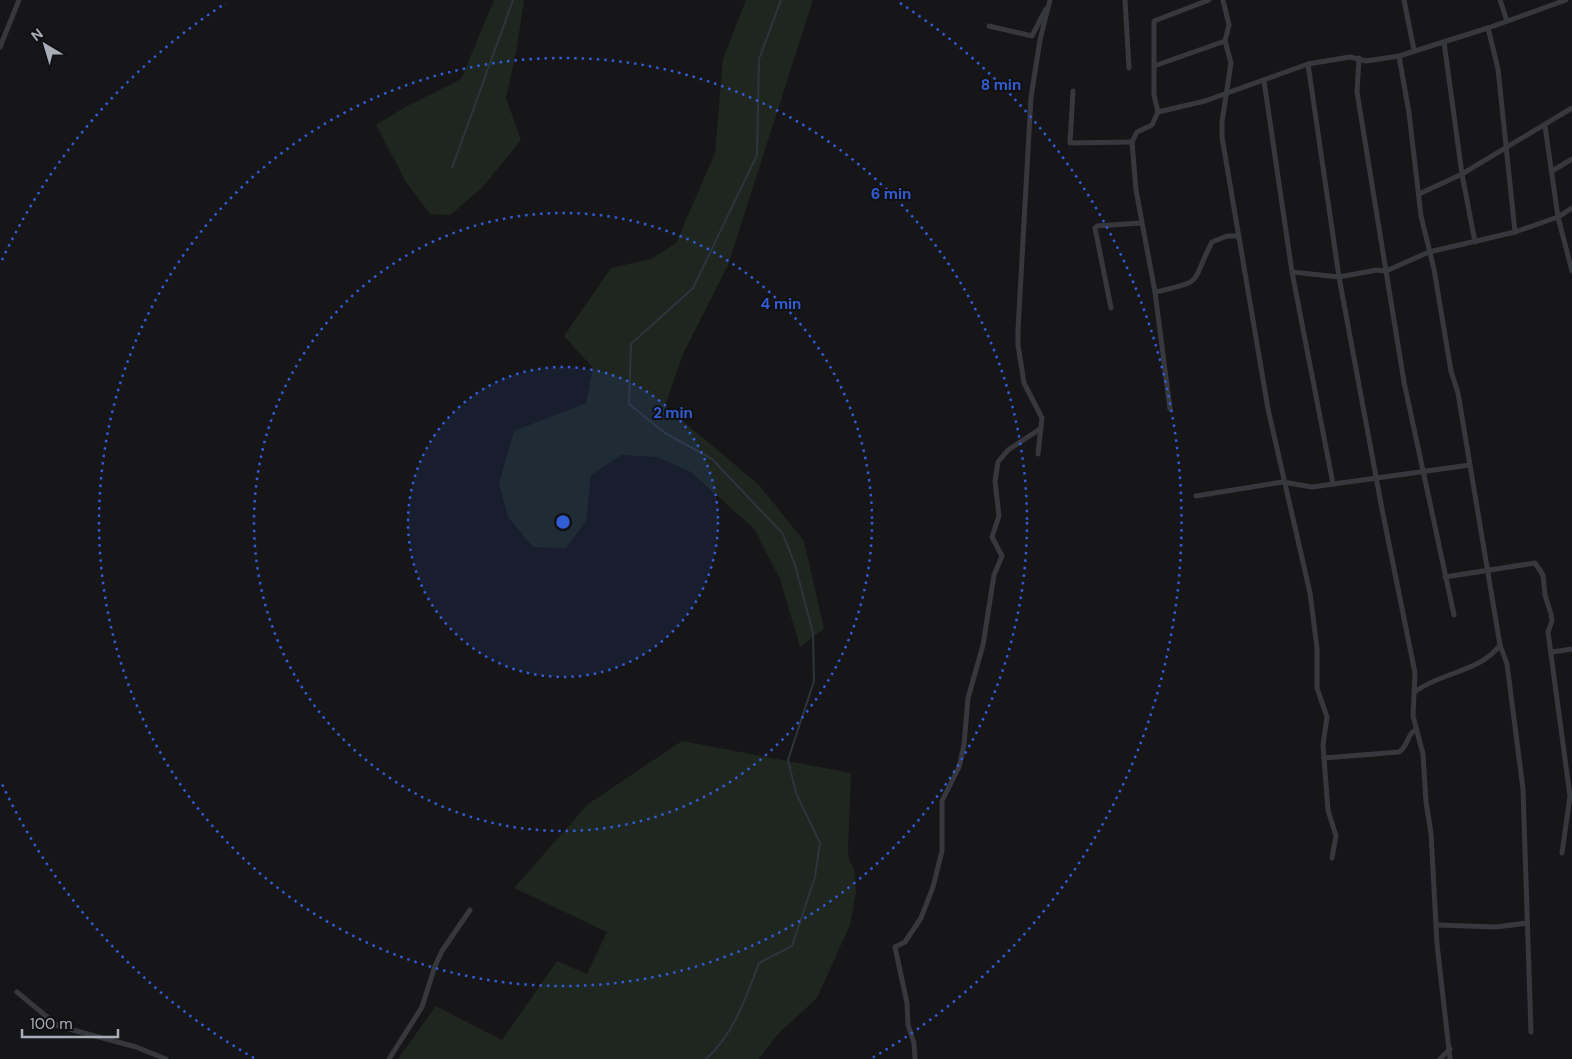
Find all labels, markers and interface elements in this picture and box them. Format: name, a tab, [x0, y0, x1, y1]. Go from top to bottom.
north arrow	[20, 20, 70, 70]
text: N	[27, 25, 47, 45]
text: 8 min	[981, 75, 1021, 95]
text: 6 min	[871, 184, 911, 204]
text: 4 min	[761, 294, 801, 314]
text: 2 min	[653, 403, 693, 423]
centre of rings	[554, 513, 572, 531]
scale bar	[22, 1006, 119, 1038]
text: 100 m	[30, 1014, 73, 1034]

